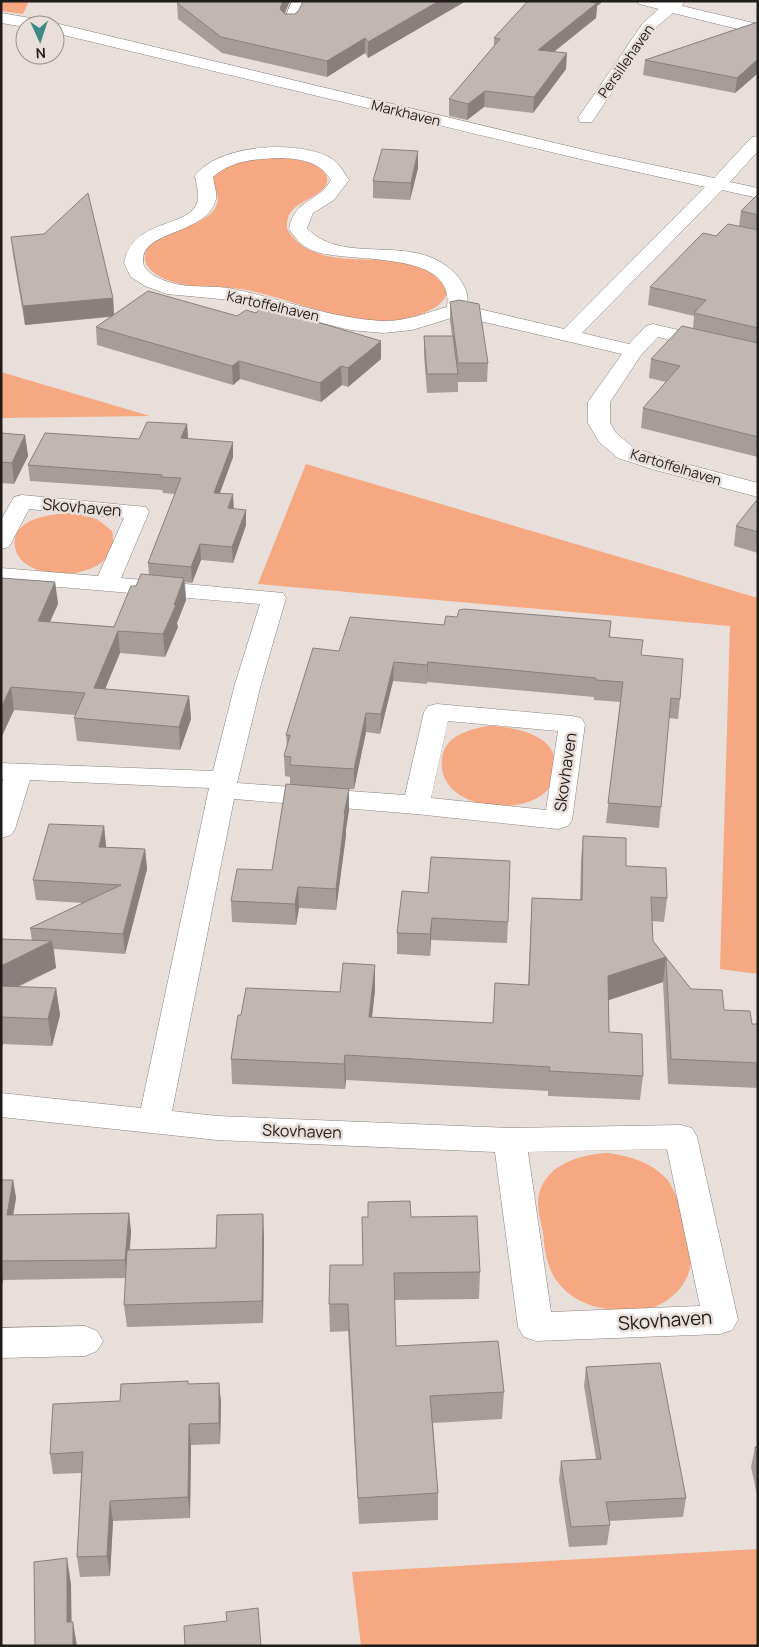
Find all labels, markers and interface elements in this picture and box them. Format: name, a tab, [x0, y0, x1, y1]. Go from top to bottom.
north arrow	[15, 15, 65, 65]
street label: Persillehaven	[593, 20, 658, 101]
text: N	[35, 44, 46, 63]
street label: Markhaven	[370, 95, 443, 130]
street label: Kartoffelhaven	[225, 286, 321, 325]
street label: Kartoffelhaven	[628, 444, 724, 489]
street label: Skovhaven	[41, 493, 123, 521]
street label: Skovhaven	[549, 731, 581, 813]
street label: Skovhaven	[262, 1119, 342, 1143]
street label: Skovhaven	[617, 1304, 713, 1336]

